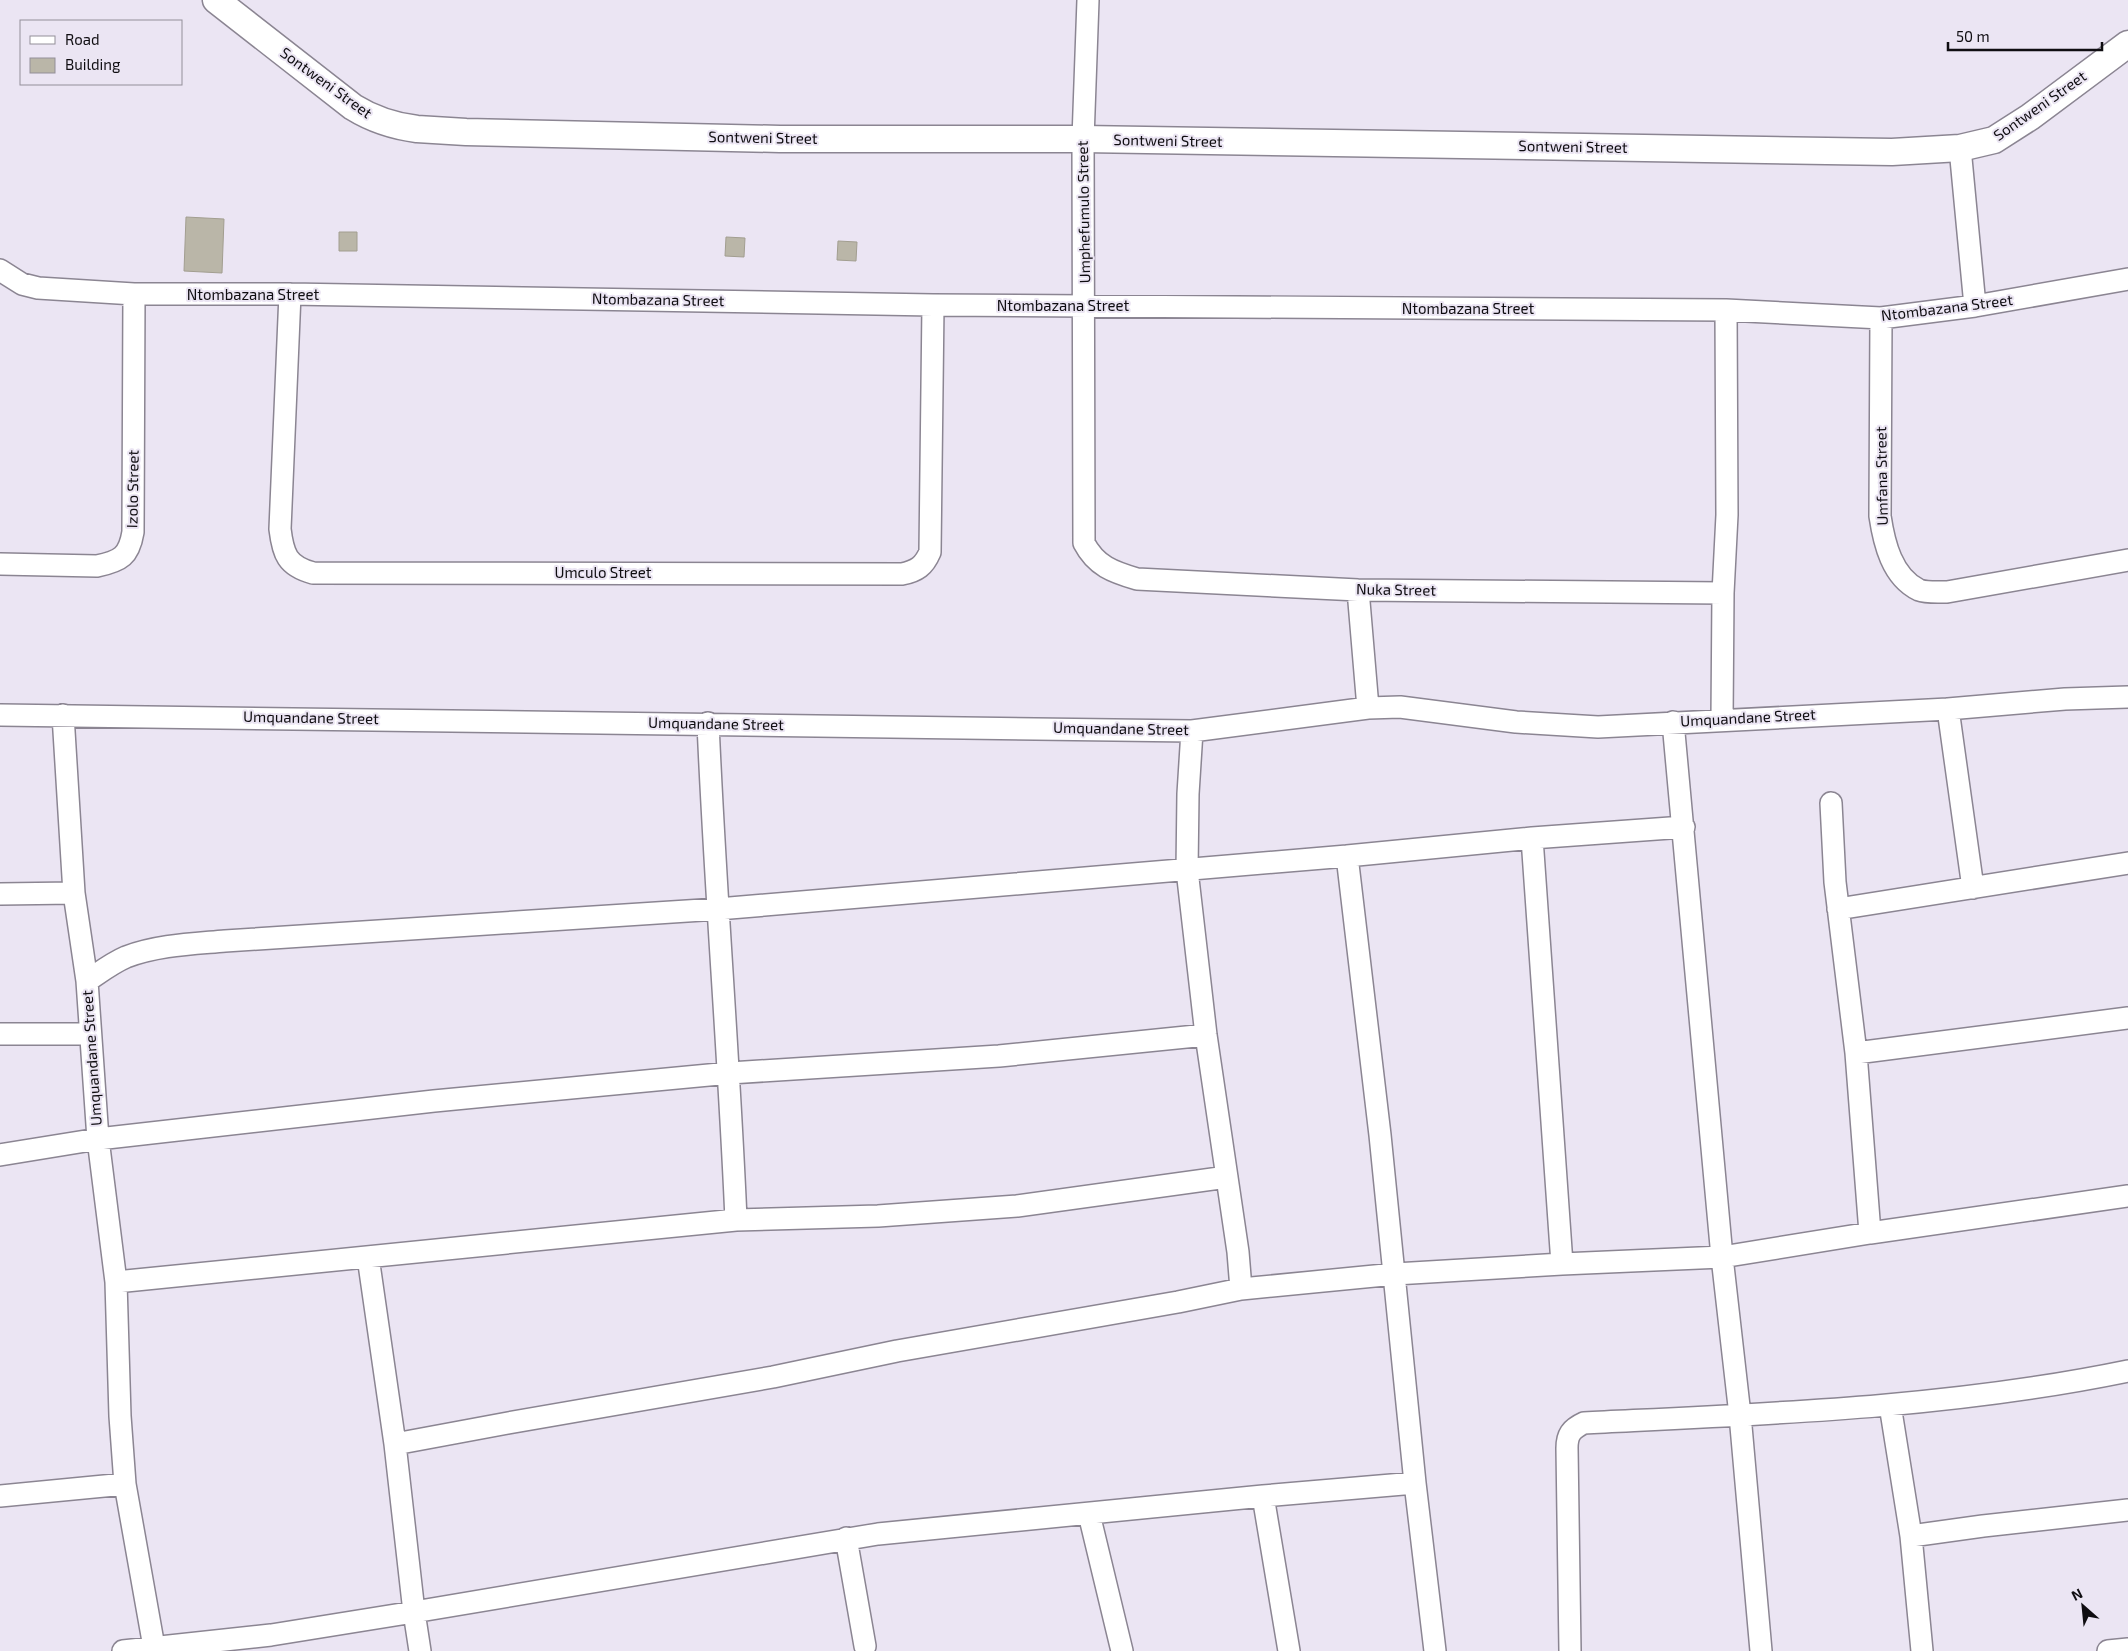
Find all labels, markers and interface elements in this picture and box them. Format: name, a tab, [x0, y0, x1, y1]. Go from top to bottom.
legend	[20, 20, 182, 85]
scale bar	[1948, 20, 2102, 52]
text: 50 m	[1956, 27, 1990, 45]
text: Road	[65, 30, 100, 48]
street label: Sontweni Street	[277, 43, 376, 122]
text: Building	[65, 55, 121, 73]
street label: Sontweni Street	[1990, 66, 2090, 144]
street label: Sontweni Street	[708, 127, 818, 147]
street label: Sontweni Street	[1113, 130, 1223, 150]
street label: Sontweni Street	[1518, 136, 1628, 156]
street label: Umphefumulo Street	[1073, 140, 1093, 283]
street label: Ntombazana Street	[187, 285, 320, 303]
street label: Ntombazana Street	[592, 289, 725, 309]
street label: Ntombazana Street	[1880, 290, 2014, 324]
street label: Ntombazana Street	[997, 296, 1130, 314]
street label: Ntombazana Street	[1402, 299, 1535, 317]
street label: Umfana Street	[1871, 426, 1891, 526]
street label: Izolo Street	[122, 450, 142, 528]
street label: Umculo Street	[554, 563, 652, 581]
street label: Nuka Street	[1356, 579, 1436, 599]
street label: Umquandane Street	[1680, 704, 1817, 730]
street label: Umquandane Street	[243, 707, 379, 727]
street label: Umquandane Street	[648, 713, 784, 733]
street label: Umquandane Street	[1053, 718, 1189, 738]
street label: Umquandane Street	[77, 989, 105, 1126]
north arrow	[2058, 1581, 2108, 1631]
text: N	[2069, 1584, 2085, 1604]

